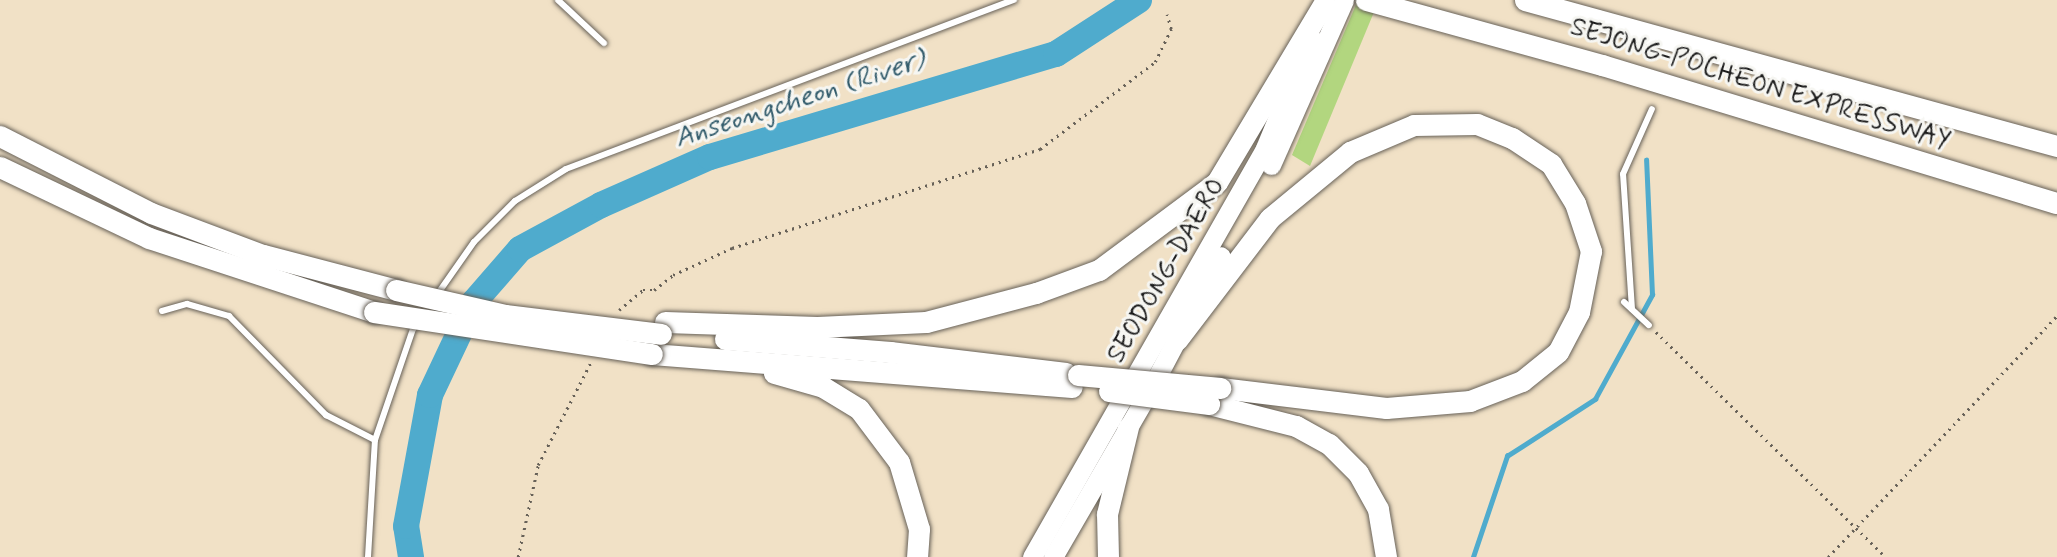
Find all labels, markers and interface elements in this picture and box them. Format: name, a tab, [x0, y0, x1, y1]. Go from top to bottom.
street label: SEJONG-POCHEON EXPRESSWAY	[1567, 12, 1953, 158]
water label: Anseongcheon (River)	[671, 44, 929, 156]
street label: SEODONG-DAERO	[1101, 173, 1233, 369]

